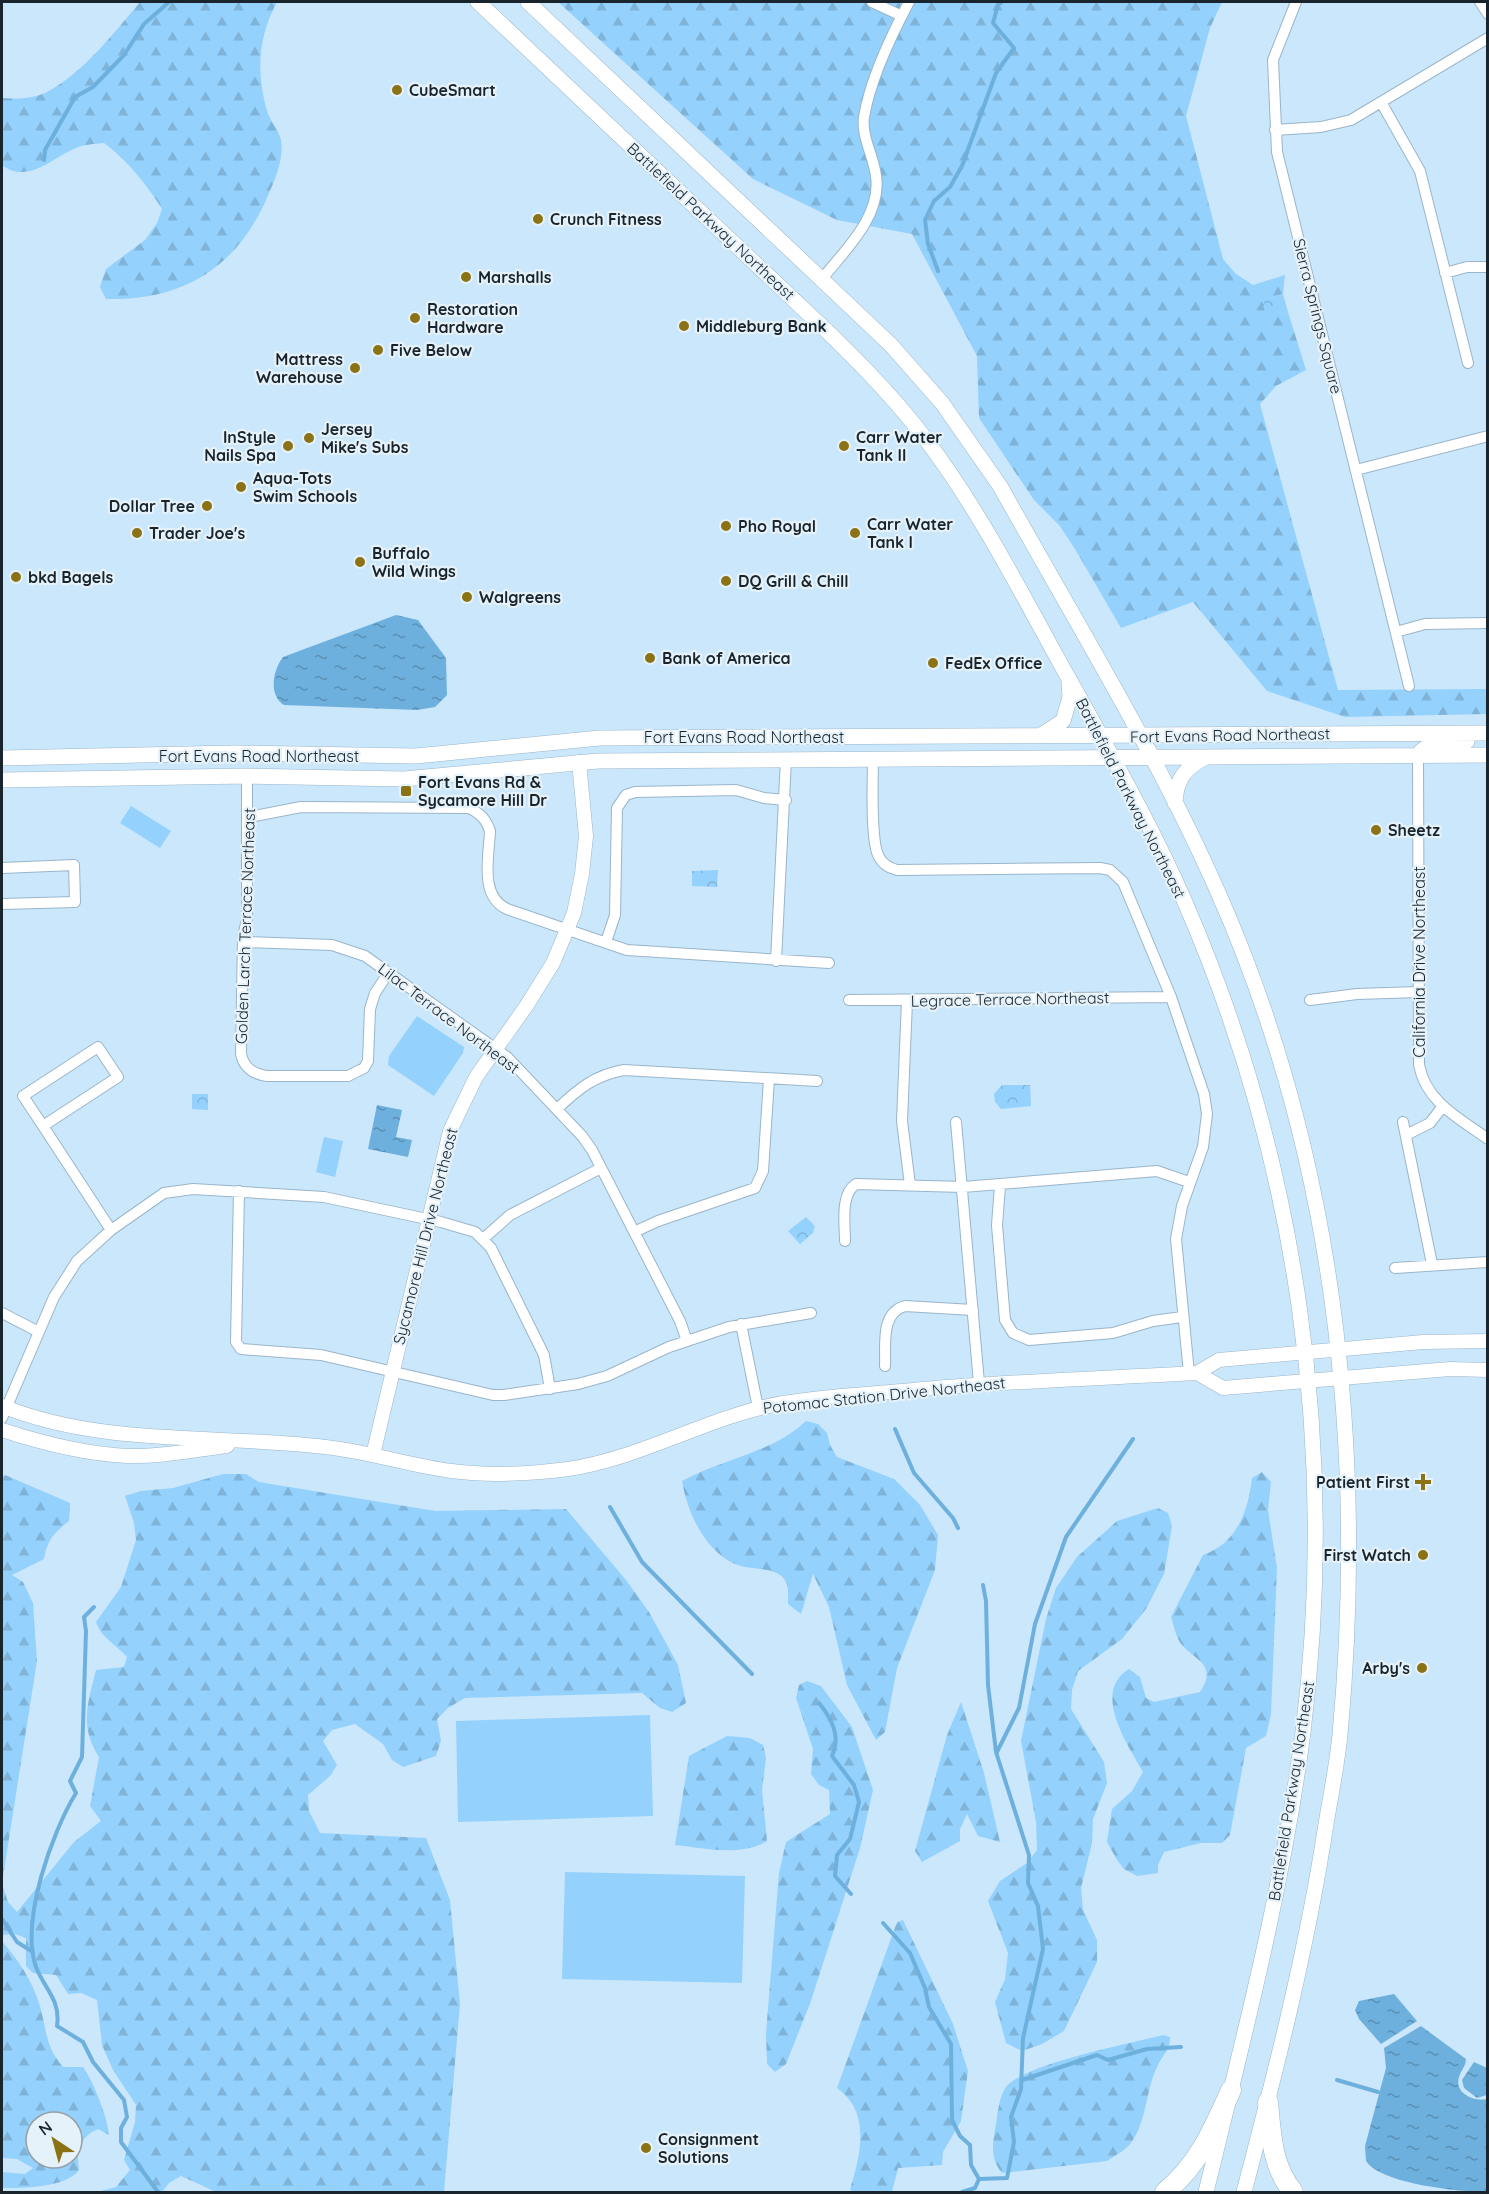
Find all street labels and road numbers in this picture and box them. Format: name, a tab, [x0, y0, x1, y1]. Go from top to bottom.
street label: Battlefield Parkway Northeast	[623, 138, 799, 304]
street label: Sierra Springs Square	[1289, 236, 1347, 396]
street label: Battlefield Parkway Northeast	[1072, 694, 1190, 902]
street label: Fort Evans Road Northeast	[1130, 723, 1330, 747]
street label: Fort Evans Road Northeast	[644, 727, 844, 747]
street label: Fort Evans Road Northeast	[159, 746, 359, 766]
street label: Golden Larch Terrace Northeast	[231, 808, 259, 1044]
street label: California Drive Northeast	[1409, 866, 1429, 1058]
street label: Lilac Terrace Northeast	[374, 958, 524, 1078]
street label: Legrace Terrace Northeast	[910, 987, 1110, 1011]
street label: Sycamore Hill Drive Northeast	[388, 1126, 462, 1346]
street label: Potomac Station Drive Northeast	[762, 1372, 1006, 1418]
street label: Battlefield Parkway Northeast	[1264, 1680, 1318, 1902]

